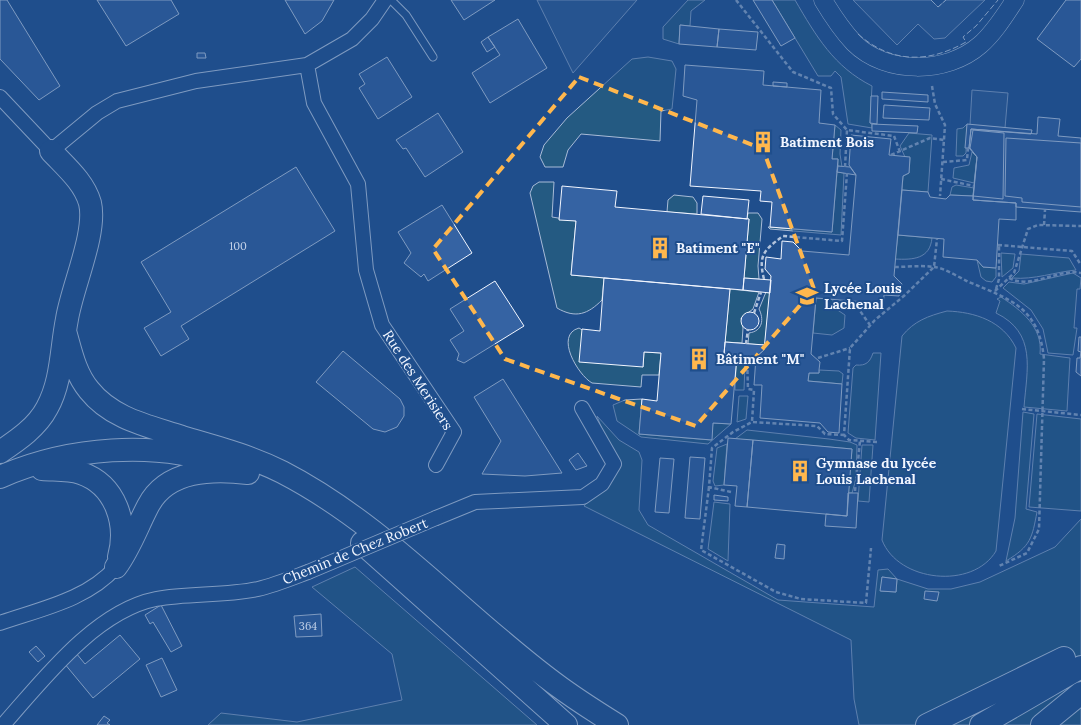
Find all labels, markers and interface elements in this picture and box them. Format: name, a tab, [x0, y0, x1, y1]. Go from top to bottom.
building icon: Batiment Bois	[750, 129, 776, 155]
place label: Batiment Bois	[780, 133, 874, 151]
building icon: Batiment "E"	[647, 235, 673, 261]
house number: 100	[229, 239, 247, 253]
place label: Batiment "E"	[676, 239, 759, 257]
place label: Lycée Louis Lachenal	[824, 279, 902, 313]
school or university icon: Lycée Louis Lachenal	[794, 283, 820, 309]
street label: Rue des Merisiers	[379, 327, 457, 433]
building icon: Bâtiment "M"	[686, 346, 712, 372]
place label: Bâtiment "M"	[716, 350, 804, 368]
place label: Gymnase du lycée Louis Lachenal	[816, 454, 937, 488]
building icon: Gymnase du lycée Louis Lachenal	[787, 458, 813, 484]
street label: Chemin de Chez Robert	[280, 513, 431, 588]
house number: 364	[299, 619, 317, 633]

